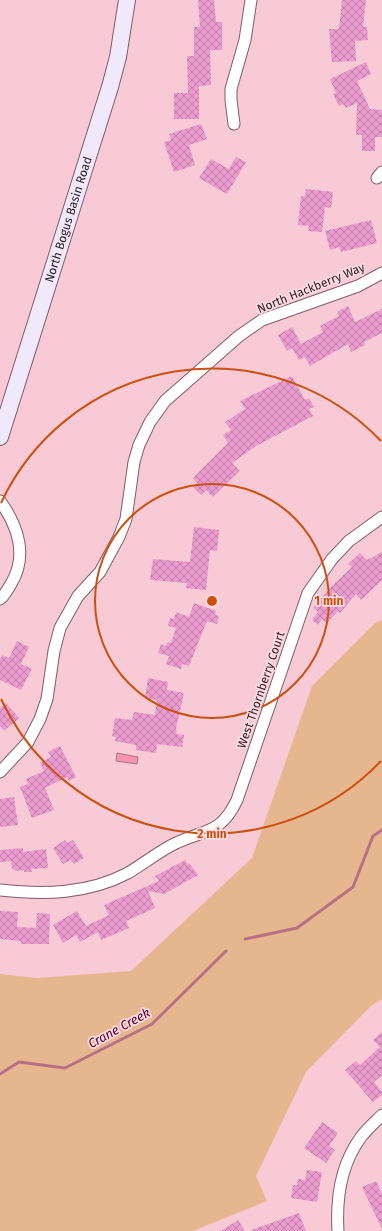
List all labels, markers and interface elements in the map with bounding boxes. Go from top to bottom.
street label: North Bogus Basin Road [42,155,95,284]
street label: North Hackberry Way [255,260,367,316]
centre of rings [205,594,219,608]
text: 1 min [315,594,343,608]
street label: West Thornberry Court [234,629,288,750]
text: 2 min [197,827,227,841]
water label: Crane Creek [85,1005,153,1051]

